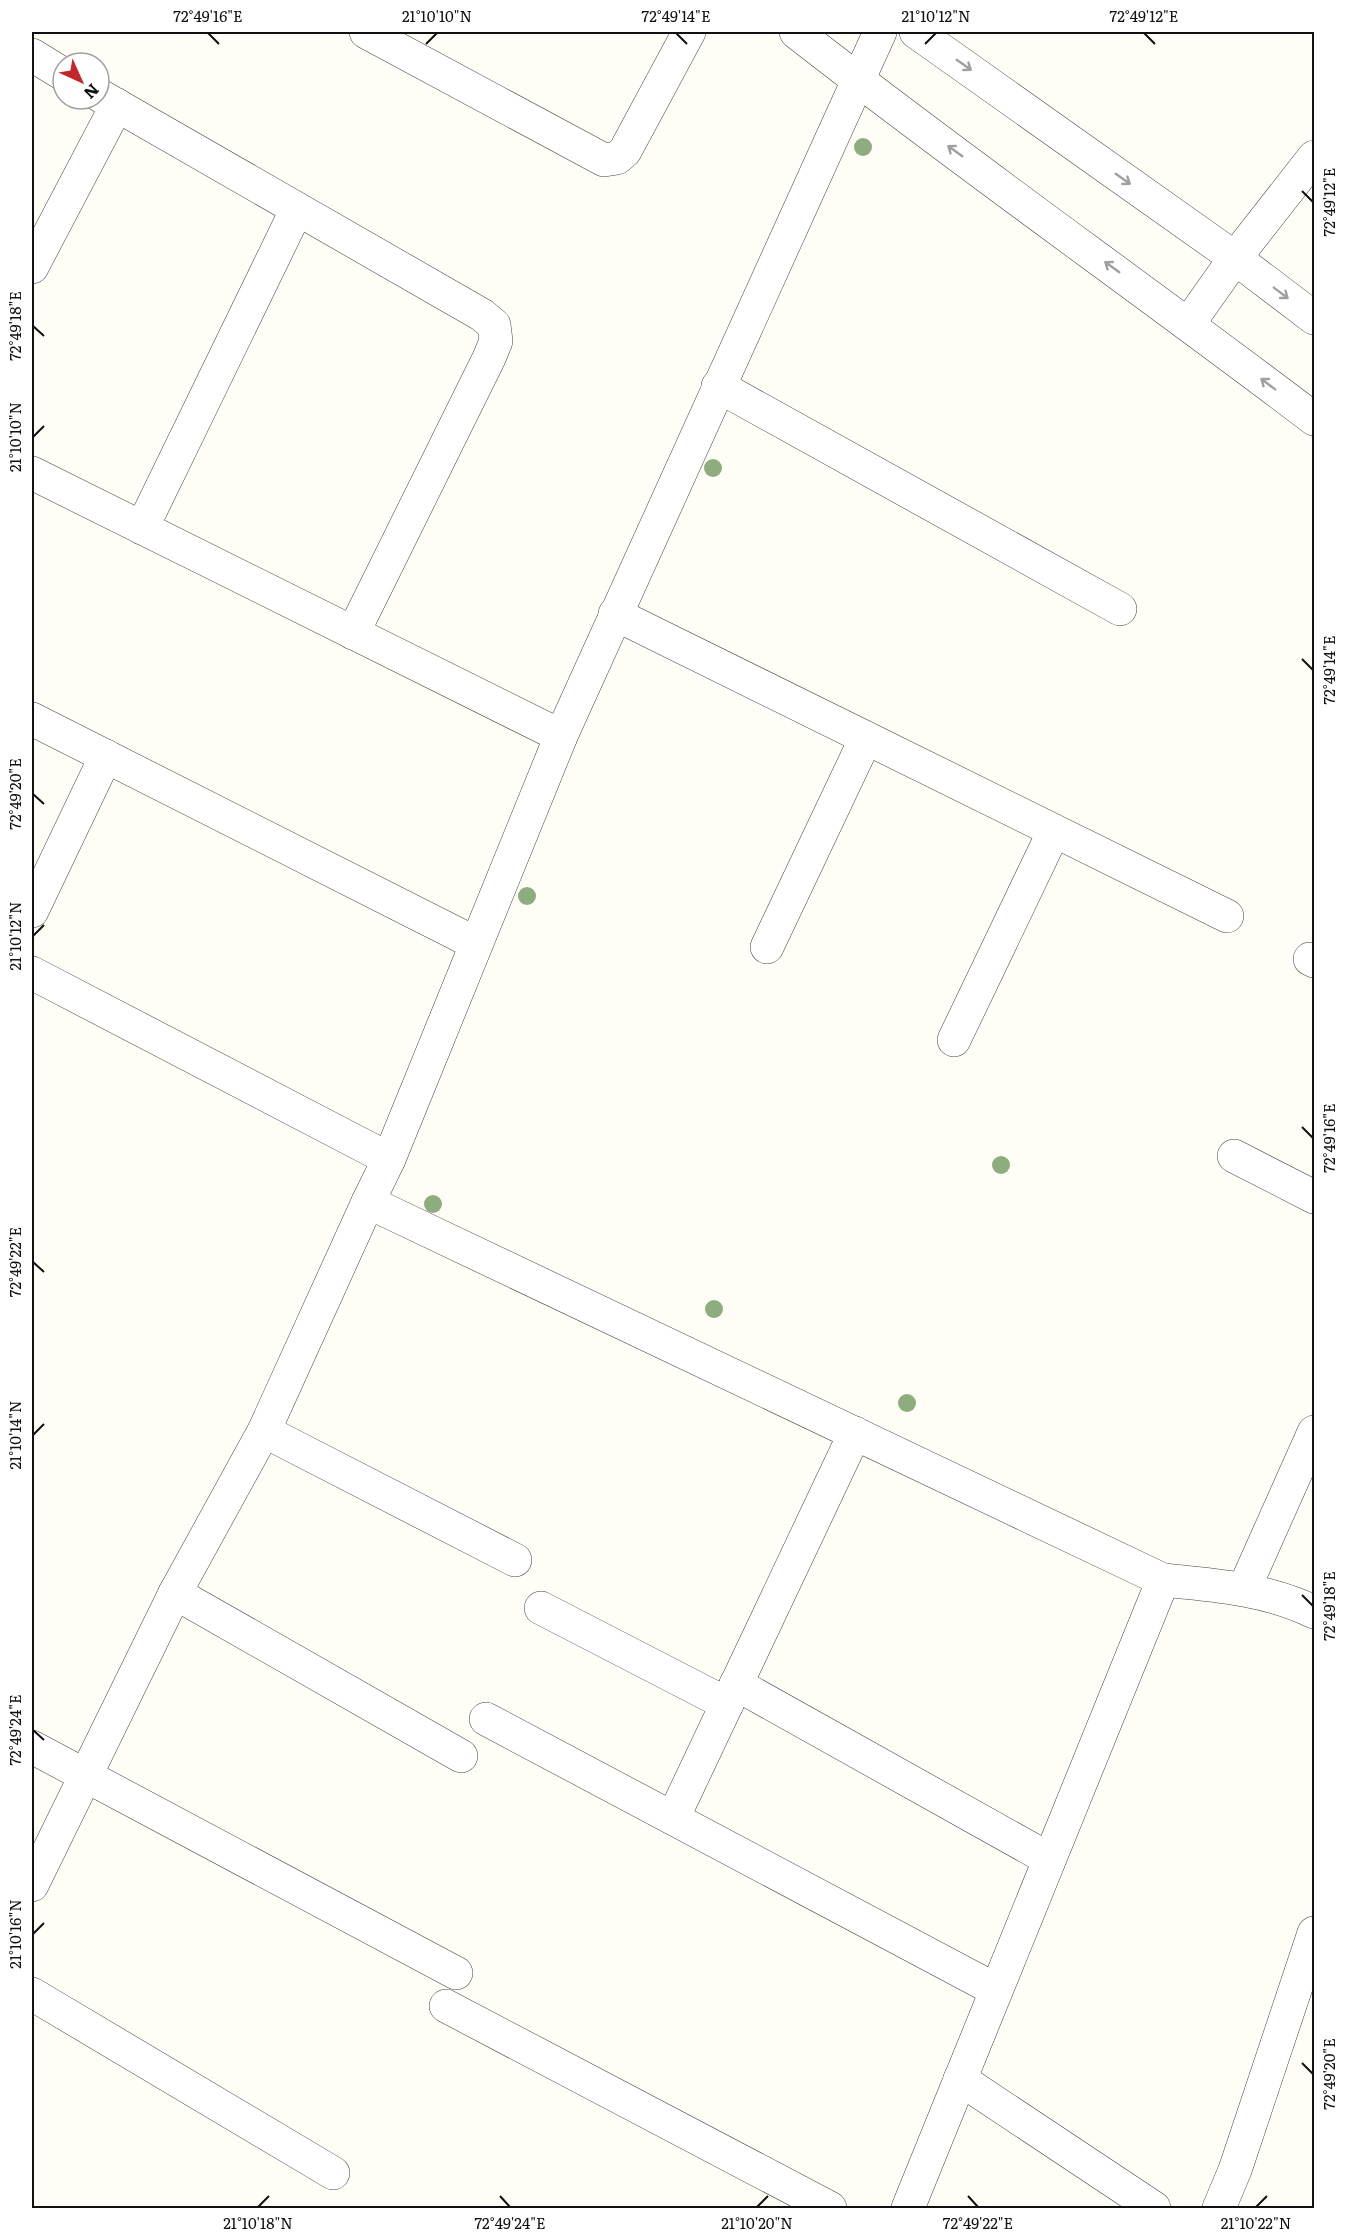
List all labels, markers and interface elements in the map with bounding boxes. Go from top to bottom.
text: 72°49'16"E [173,4,243,27]
text: 21°10'10"N [402,4,472,27]
text: 72°49'14"E [642,4,710,27]
text: 21°10'12"N [902,4,970,27]
text: 72°49'12"E [1110,4,1178,27]
north arrow [51,51,111,111]
one-way arrow [956,59,972,72]
text: N [79,79,106,106]
one-way arrow [947,145,963,158]
text: 72°49'12"E [1317,168,1340,236]
one-way arrow [1114,173,1130,185]
one-way arrow [1104,261,1120,273]
one-way arrow [1273,286,1289,299]
text: 72°49'18"E [3,291,26,361]
one-way arrow [1260,377,1276,390]
text: 21°10'10"N [3,402,26,472]
text: 72°49'14"E [1317,636,1340,704]
text: 72°49'20"E [3,758,26,830]
text: 21°10'12"N [3,902,26,970]
text: 72°49'16"E [1317,1103,1340,1173]
text: 72°49'22"E [3,1227,26,1297]
text: 21°10'14"N [3,1400,26,1470]
text: 72°49'18"E [1317,1571,1340,1641]
text: 72°49'24"E [3,1695,26,1766]
text: 21°10'16"N [3,1899,26,1969]
text: 72°49'20"E [1317,2038,1340,2110]
text: 21°10'18"N [223,2211,293,2234]
text: 72°49'24"E [475,2211,546,2234]
text: 21°10'20"N [721,2211,793,2234]
text: 72°49'22"E [943,2211,1013,2234]
text: 21°10'22"N [1221,2211,1291,2234]

